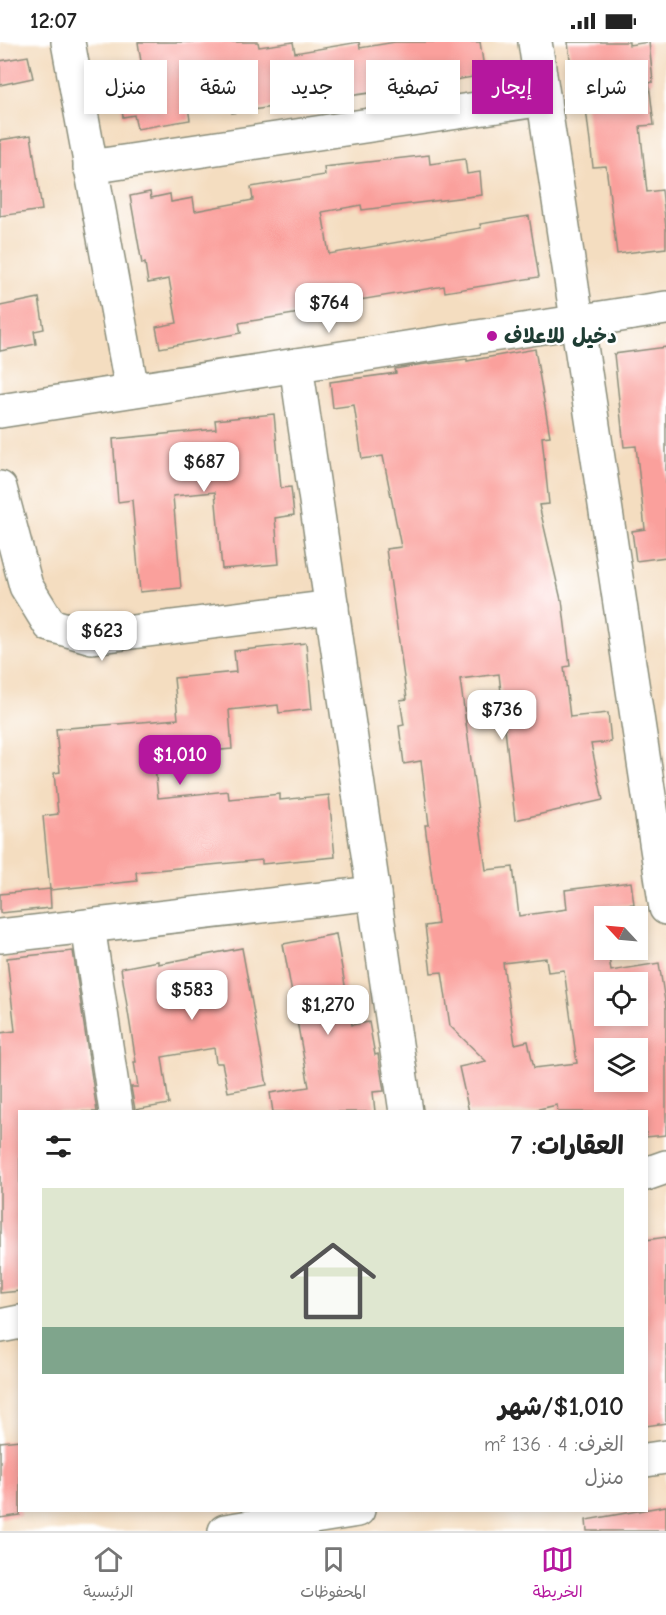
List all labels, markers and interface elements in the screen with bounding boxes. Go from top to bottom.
text: 12:07 [30,8,77,34]
chip: منزل [84,60,167,114]
chip: شقة [179,60,258,114]
chip: جديد [270,60,354,114]
chip: تصفية [366,60,460,114]
chip: إيجار [472,60,553,114]
chip: شراء [565,60,648,114]
pin: $764 [293,283,365,334]
text: $764 [309,291,349,314]
place label: دخيل للاعلاف [504,324,617,349]
marker: دخيل للاعلاف [485,329,499,343]
pin: $687 [168,442,240,493]
text: $687 [183,450,225,473]
pin: $623 [66,611,138,662]
text: $623 [81,619,123,642]
pin: $736 [466,690,538,741]
text: $736 [481,698,523,721]
pin: $1,010 [131,735,229,786]
text: $1,010 [153,743,207,766]
north arrow [594,906,648,960]
map controls [594,906,648,1092]
pin: $583 [156,970,228,1021]
button: locate [594,972,648,1026]
text: $583 [171,978,213,1001]
pin: $1,270 [279,985,377,1036]
text: $1,270 [301,993,355,1016]
button: layers [594,1038,648,1092]
icon: filters [42,1130,75,1163]
text: العقارات: 7 [511,1131,624,1161]
icon: home [279,1227,387,1335]
text: $1,010/شهر [499,1392,624,1422]
text: الغرف: 4 · 136 m² [484,1433,624,1456]
text: منزل [585,1466,624,1489]
tab: الرئيسية [83,1543,134,1606]
tab: المحفوظات [300,1543,366,1606]
tab: الخريطة [533,1543,583,1606]

